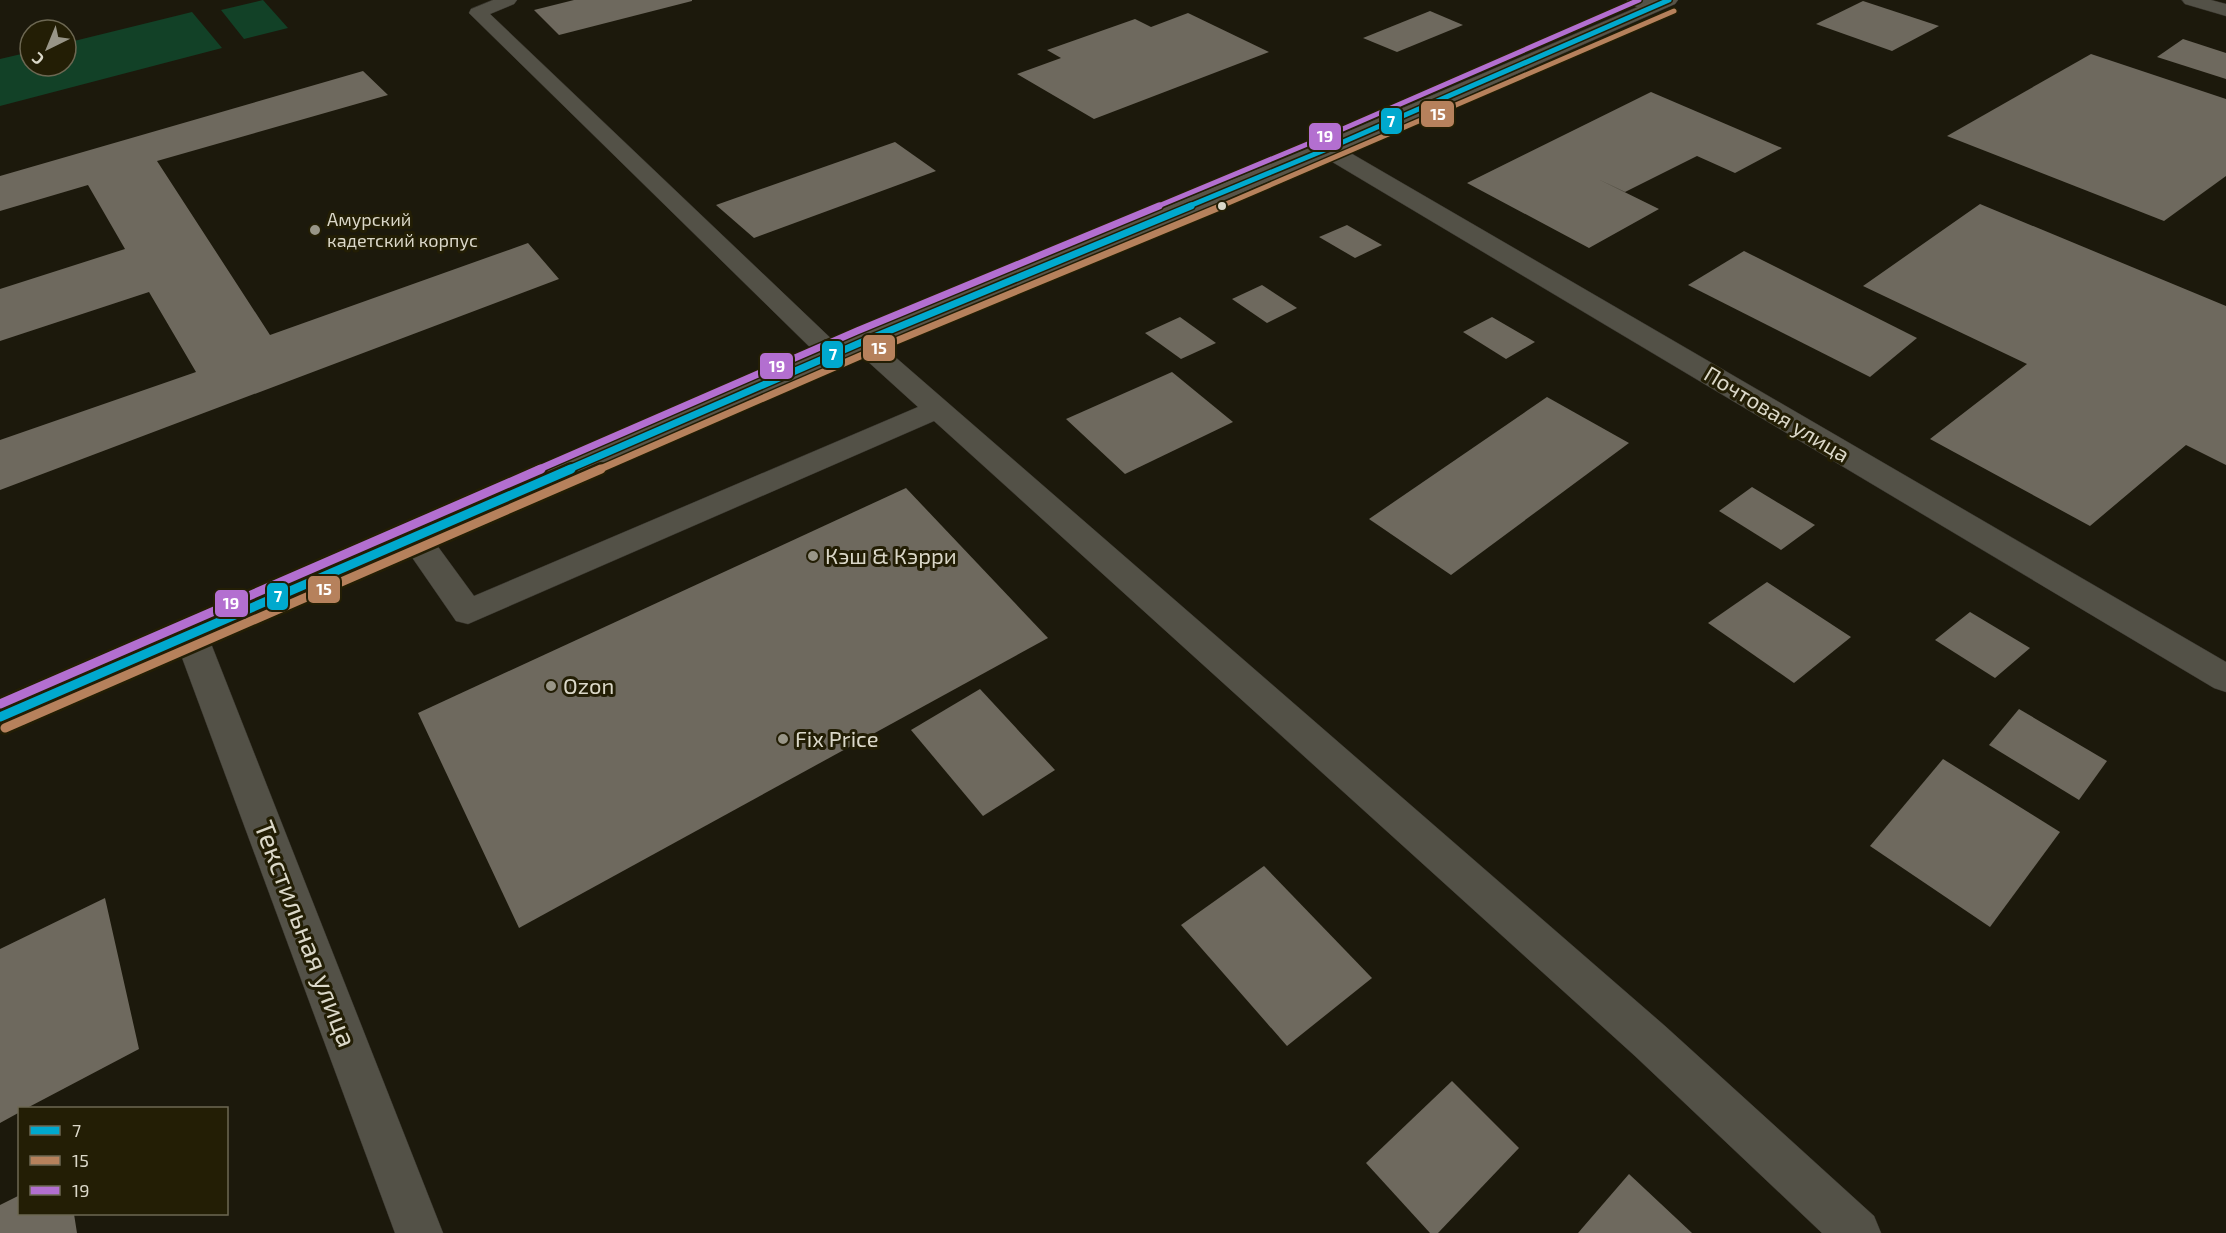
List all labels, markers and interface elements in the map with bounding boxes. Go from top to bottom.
north arrow [18,18,78,78]
text: С [28,49,47,69]
line badge: 15 [1420,100,1455,128]
text: 15 [1430,104,1446,123]
line badge: 7 [1380,107,1403,135]
text: 7 [1387,111,1396,130]
line badge: 19 [1308,122,1342,151]
text: 19 [1317,126,1333,145]
unlabelled marker [1216,200,1228,212]
place label: Амурский кадетский корпус [327,208,478,251]
marker: Амурский кадетский корпус [308,223,322,237]
line badge: 15 [862,334,896,362]
text: 15 [871,338,887,357]
line badge: 7 [821,340,844,369]
text: 7 [829,344,838,363]
line badge: 19 [759,352,794,380]
text: 19 [769,356,785,375]
street label: Почтовая улица [1700,360,1855,468]
place label: Кэш & Кэрри [825,542,957,568]
marker: Кэш & Кэрри [806,549,820,563]
line badge: 15 [307,575,341,604]
text: 15 [316,579,332,598]
line badge: 7 [266,582,289,611]
text: 7 [274,586,283,605]
line badge: 19 [214,589,249,618]
text: 19 [223,593,239,612]
place label: Ozon [563,672,614,698]
marker: Ozon [544,679,558,693]
place label: Fix Price [795,725,879,751]
marker: Fix Price [776,732,790,746]
street label: Текстильная улица [248,816,365,1051]
legend [18,1107,228,1215]
text: 7 [72,1119,81,1141]
text: 15 [72,1149,89,1171]
text: 19 [72,1179,89,1201]

